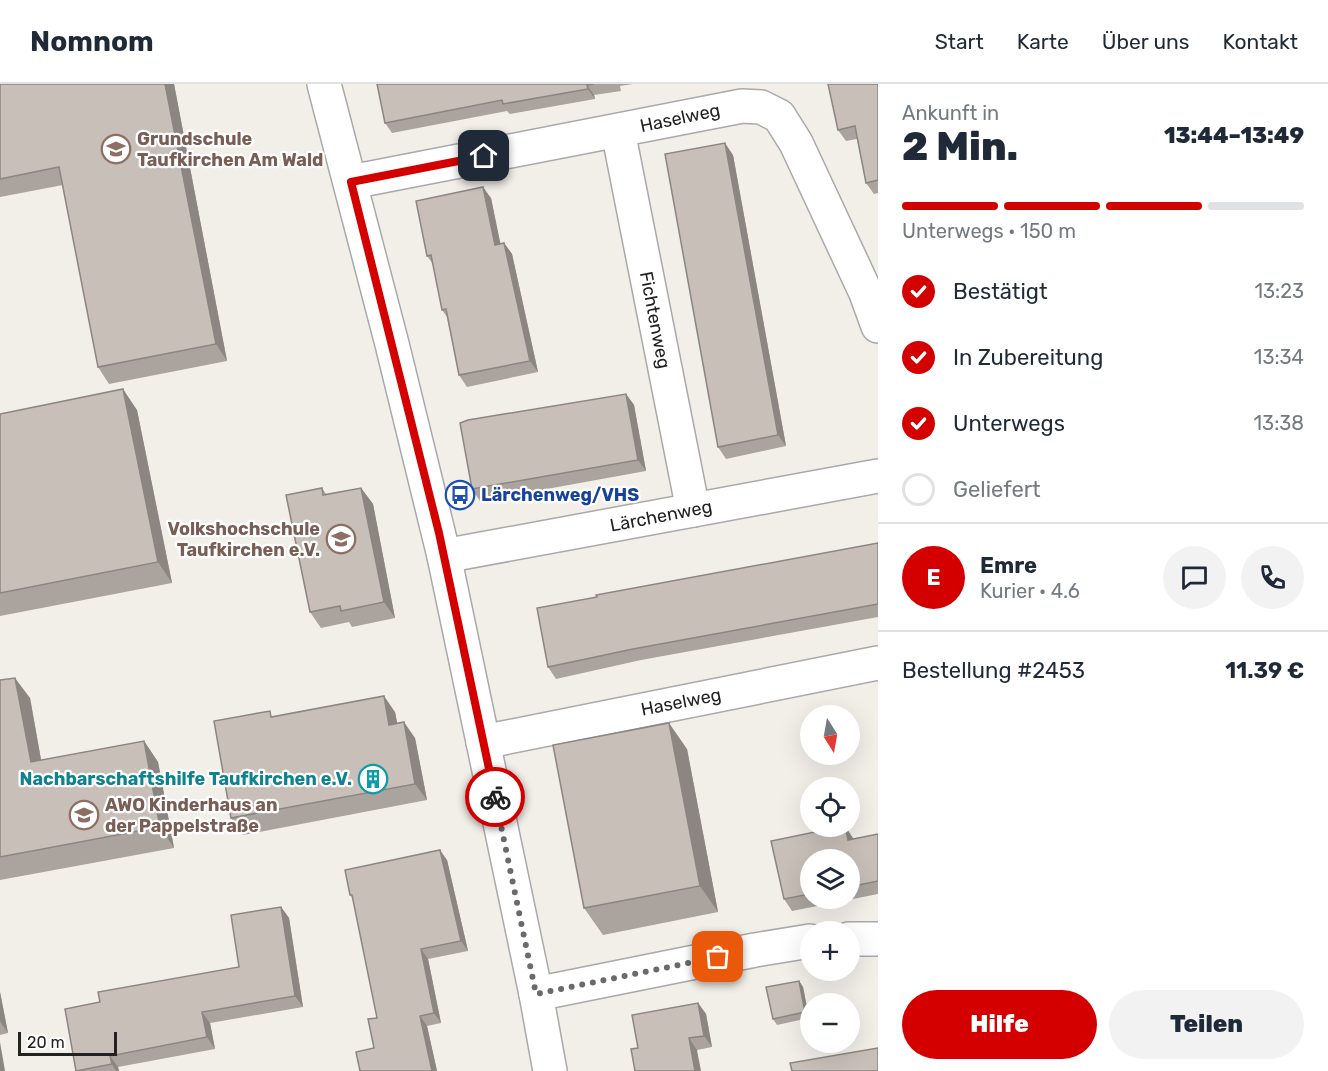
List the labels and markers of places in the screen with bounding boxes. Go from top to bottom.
place label: Grundschule Taufkirchen Am Wald [137,128,323,171]
pin [458,130,509,181]
school or university icon: Grundschule Taufkirchen Am Wald [100,133,132,165]
bus stop icon: Lärchenweg/VHS [444,479,476,511]
place label: Lärchenweg/VHS [481,484,639,506]
place label: Volkshochschule Taufkirchen e.V. [167,518,320,561]
school or university icon: Volkshochschule Taufkirchen e.V. [325,523,357,555]
building icon: Nachbarschaftshilfe Taufkirchen e.V. [357,763,389,795]
place label: Nachbarschaftshilfe Taufkirchen e.V. [20,768,352,790]
place label: AWO Kinderhaus an der Pappelstraße [105,794,278,837]
school or university icon: AWO Kinderhaus an der Pappelstraße [68,799,100,831]
pin [692,931,743,982]

